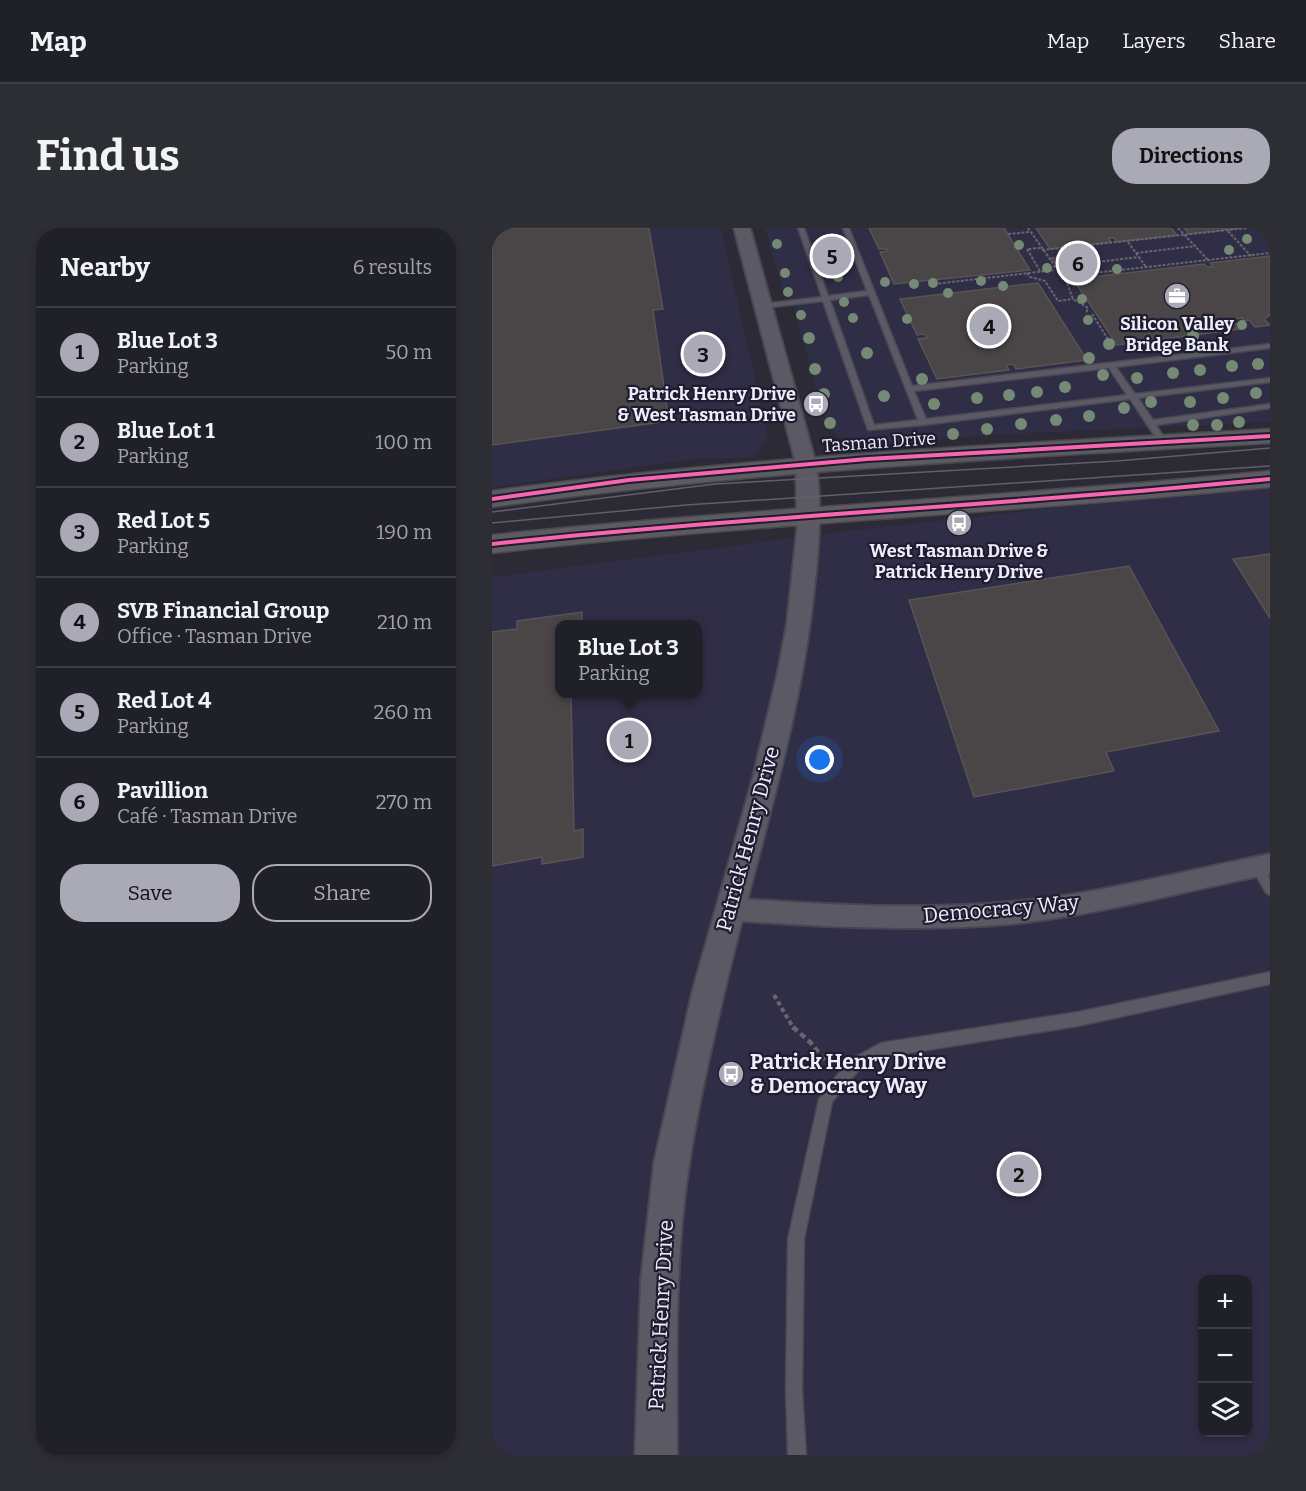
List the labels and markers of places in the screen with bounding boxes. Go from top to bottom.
pin: 5 [812,234,852,279]
pin: 6 [1058,240,1098,285]
office icon: Silicon Valley Bridge Bank [1162,281,1192,311]
pin: 4 [970,304,1008,348]
place label: Silicon Valley Bridge Bank [1120,313,1235,356]
pin: 3 [684,332,722,376]
place label: Patrick Henry Drive & West Tasman Drive [617,383,796,426]
bus stop icon: Patrick Henry Drive & West Tasman Drive [801,389,831,419]
bus stop icon: West Tasman Drive & Patrick Henry Drive [944,508,974,538]
place label: West Tasman Drive & Patrick Henry Drive [870,540,1048,583]
pin: 1 [610,718,648,762]
place label: Patrick Henry Drive & Democracy Way [750,1049,946,1099]
bus stop icon: Patrick Henry Drive & Democracy Way [716,1059,746,1089]
pin: 2 [1000,1152,1038,1196]

